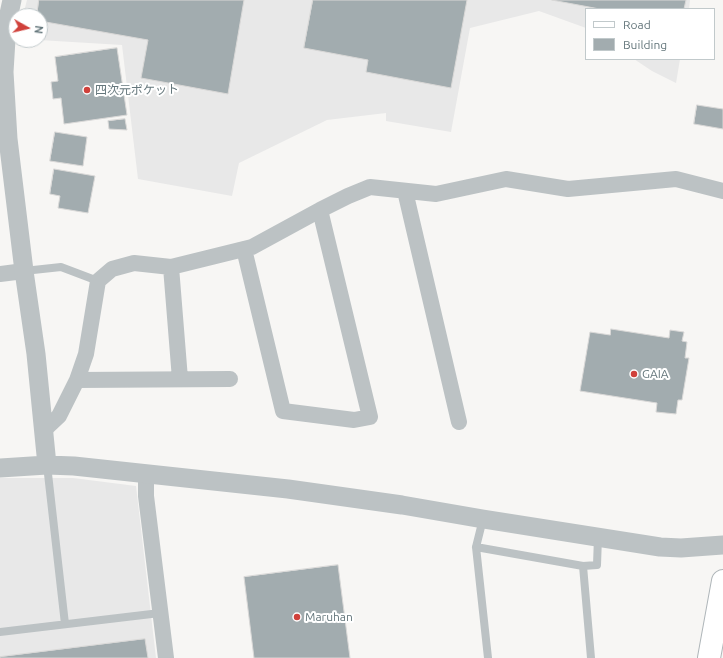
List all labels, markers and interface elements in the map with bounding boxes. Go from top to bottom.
north arrow [8,8,48,48]
legend [585,8,715,60]
text: Road [623,18,651,31]
text: N [32,25,45,34]
text: Building [623,38,667,51]
place label: 四次元ポケット [95,83,179,97]
marker: 四次元ポケット [82,85,92,95]
place label: GAIA [642,367,669,381]
marker: GAIA [629,369,639,379]
place label: Maruhan [305,610,353,624]
marker: Maruhan [292,612,302,622]

